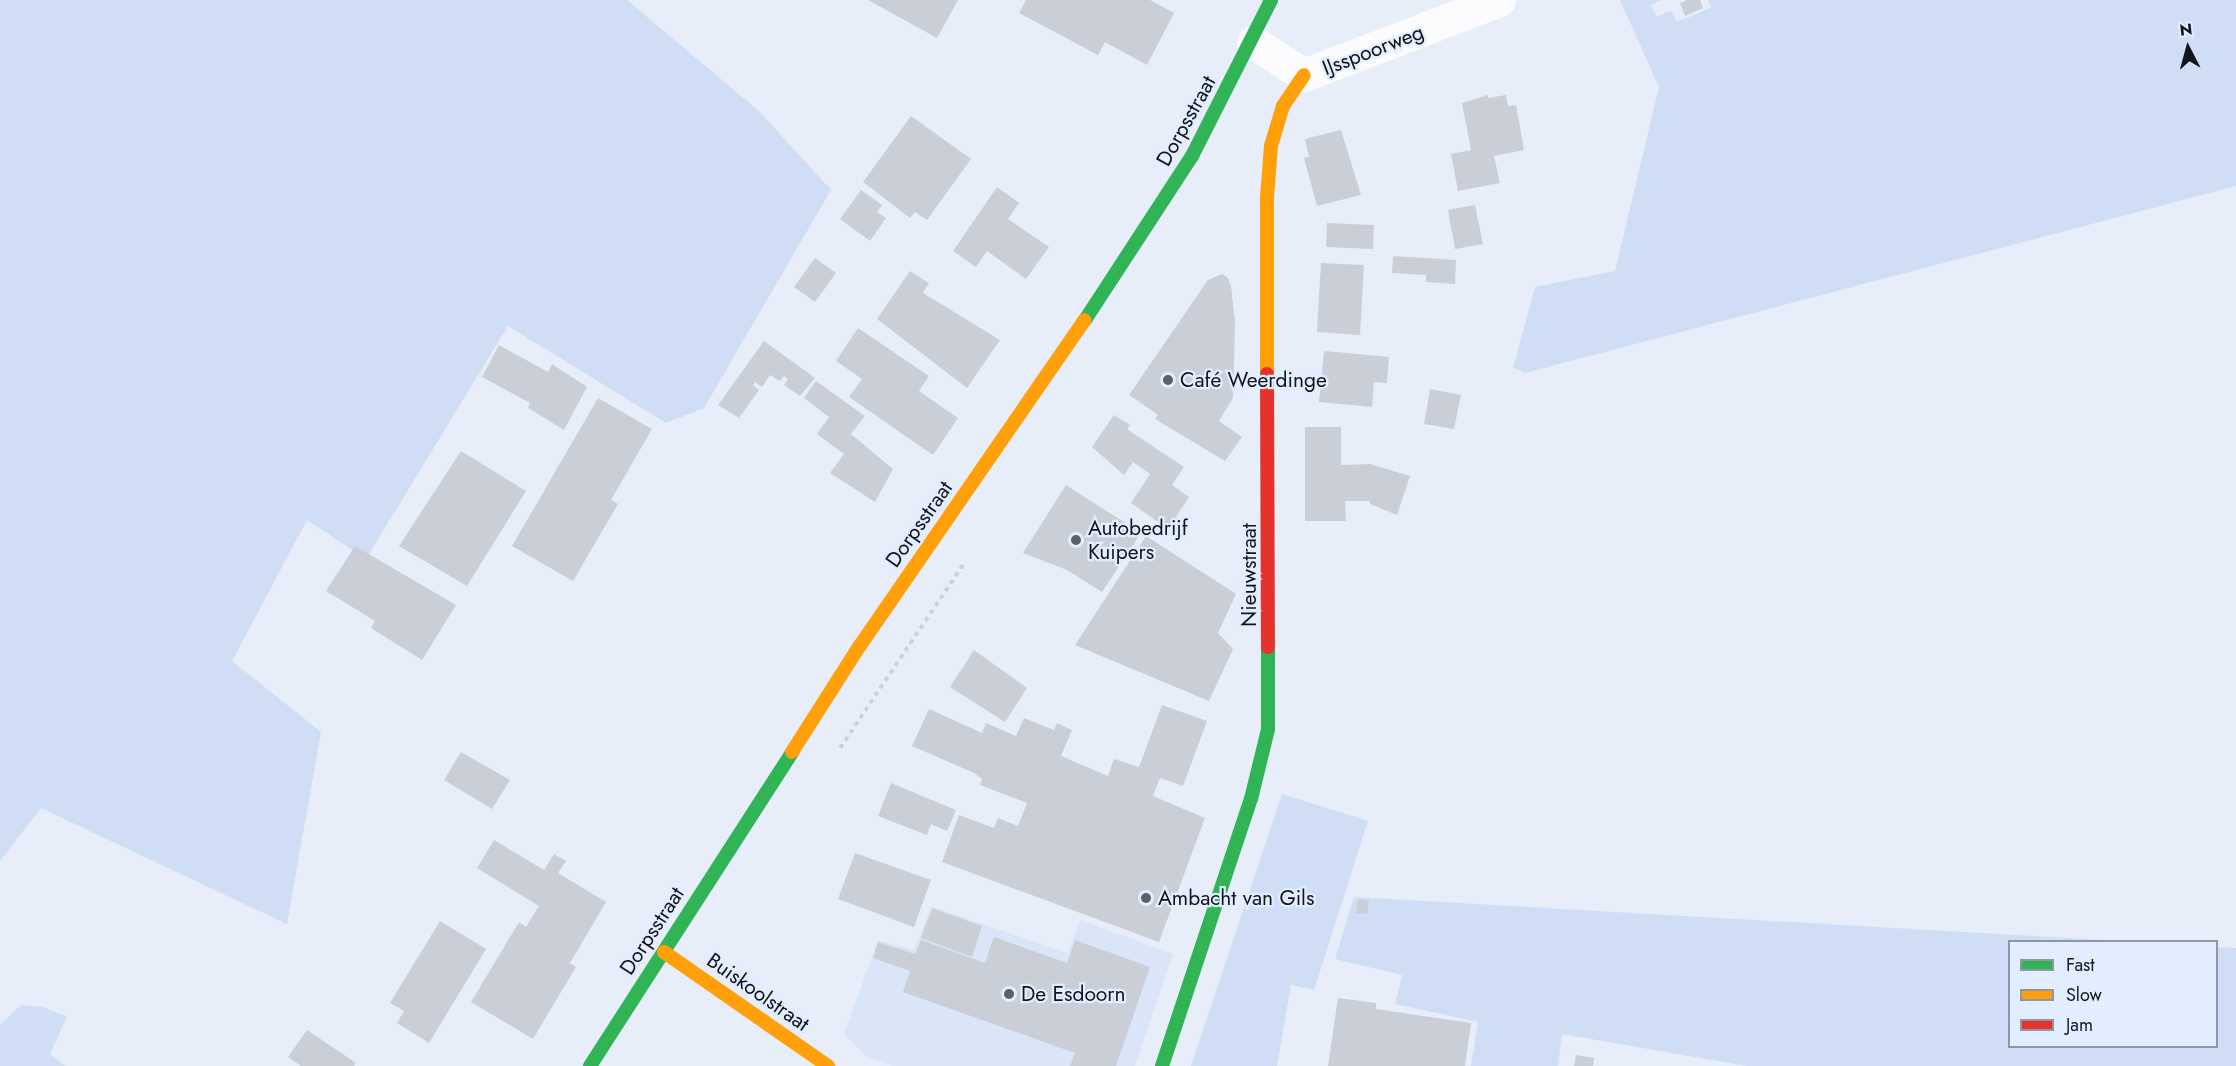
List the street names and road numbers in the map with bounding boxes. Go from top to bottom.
street label: IJsspoorweg [1319,19,1427,81]
street label: Dorpsstraat [1151,71,1221,171]
street label: Dorpsstraat [880,476,958,572]
street label: Nieuwstraat [1236,523,1262,627]
street label: Dorpsstraat [614,882,690,980]
street label: Buiskoolstraat [702,947,814,1037]

